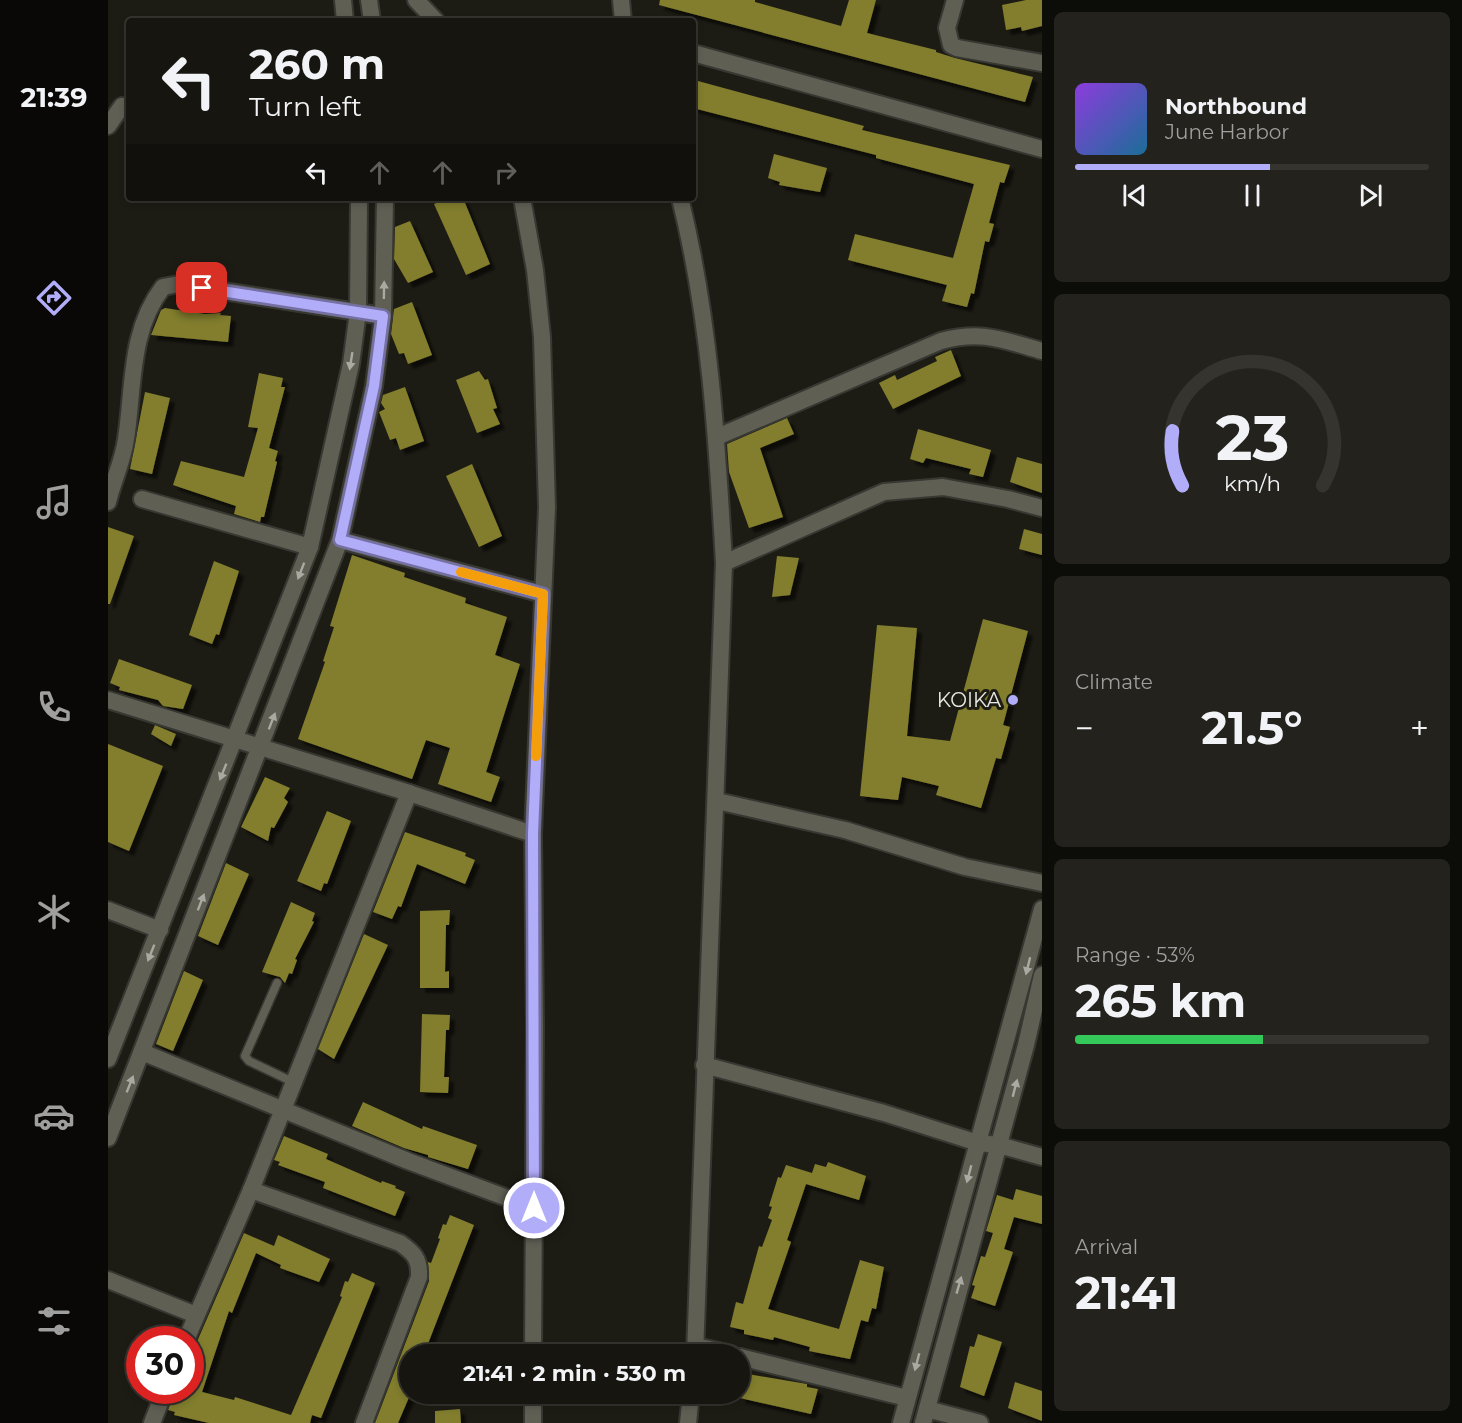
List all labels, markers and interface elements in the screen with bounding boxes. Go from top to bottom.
text: 260 m [249,38,385,90]
icon: left [150,42,228,120]
text: 21:39 [21,81,87,114]
text: Turn left [249,90,362,123]
text: Northbound [1165,93,1307,120]
text: June Harbor [1165,120,1289,144]
icon: left [300,156,333,189]
icon: ahead [363,156,396,189]
icon: ahead [426,156,459,189]
icon: right [489,156,522,189]
icon: previous [1118,179,1151,212]
icon: pause [1236,179,1269,212]
icon: next [1354,179,1387,212]
pin [176,262,227,313]
icon: arrive [185,271,218,304]
icon: directions [33,277,75,319]
one-way arrow [379,281,389,300]
one-way arrow [347,352,356,371]
text: 23 [1215,400,1289,476]
text: km/h [1223,471,1281,497]
icon: music [33,481,75,523]
one-way arrow [295,562,305,580]
text: Climate [1075,670,1153,694]
icon: phone [33,686,75,728]
place label: KOIKA [937,688,1002,712]
marker: KOIKA [1006,693,1020,707]
text: 21.5° [1201,700,1303,755]
text: − [1075,708,1094,748]
text: + [1410,708,1429,748]
one-way arrow [267,711,277,729]
one-way arrow [218,763,227,781]
icon: climate [33,891,75,933]
one-way arrow [197,893,206,911]
text: Range · 53% [1075,943,1195,967]
one-way arrow [146,945,156,963]
one-way arrow [1022,956,1032,975]
text: 265 km [1075,973,1246,1028]
one-way arrow [125,1074,135,1092]
one-way arrow [1010,1079,1020,1098]
icon: car [33,1095,75,1137]
one-way arrow [964,1165,973,1183]
position arrow [502,1176,566,1240]
text: Arrival [1075,1235,1138,1259]
text: 21:41 [1075,1265,1179,1320]
one-way arrow [955,1276,964,1294]
icon: filters [33,1300,75,1342]
speed limit sign: 30 [126,1326,204,1404]
one-way arrow [912,1352,922,1371]
text: 21:41 · 2 min · 530 m [463,1360,686,1387]

